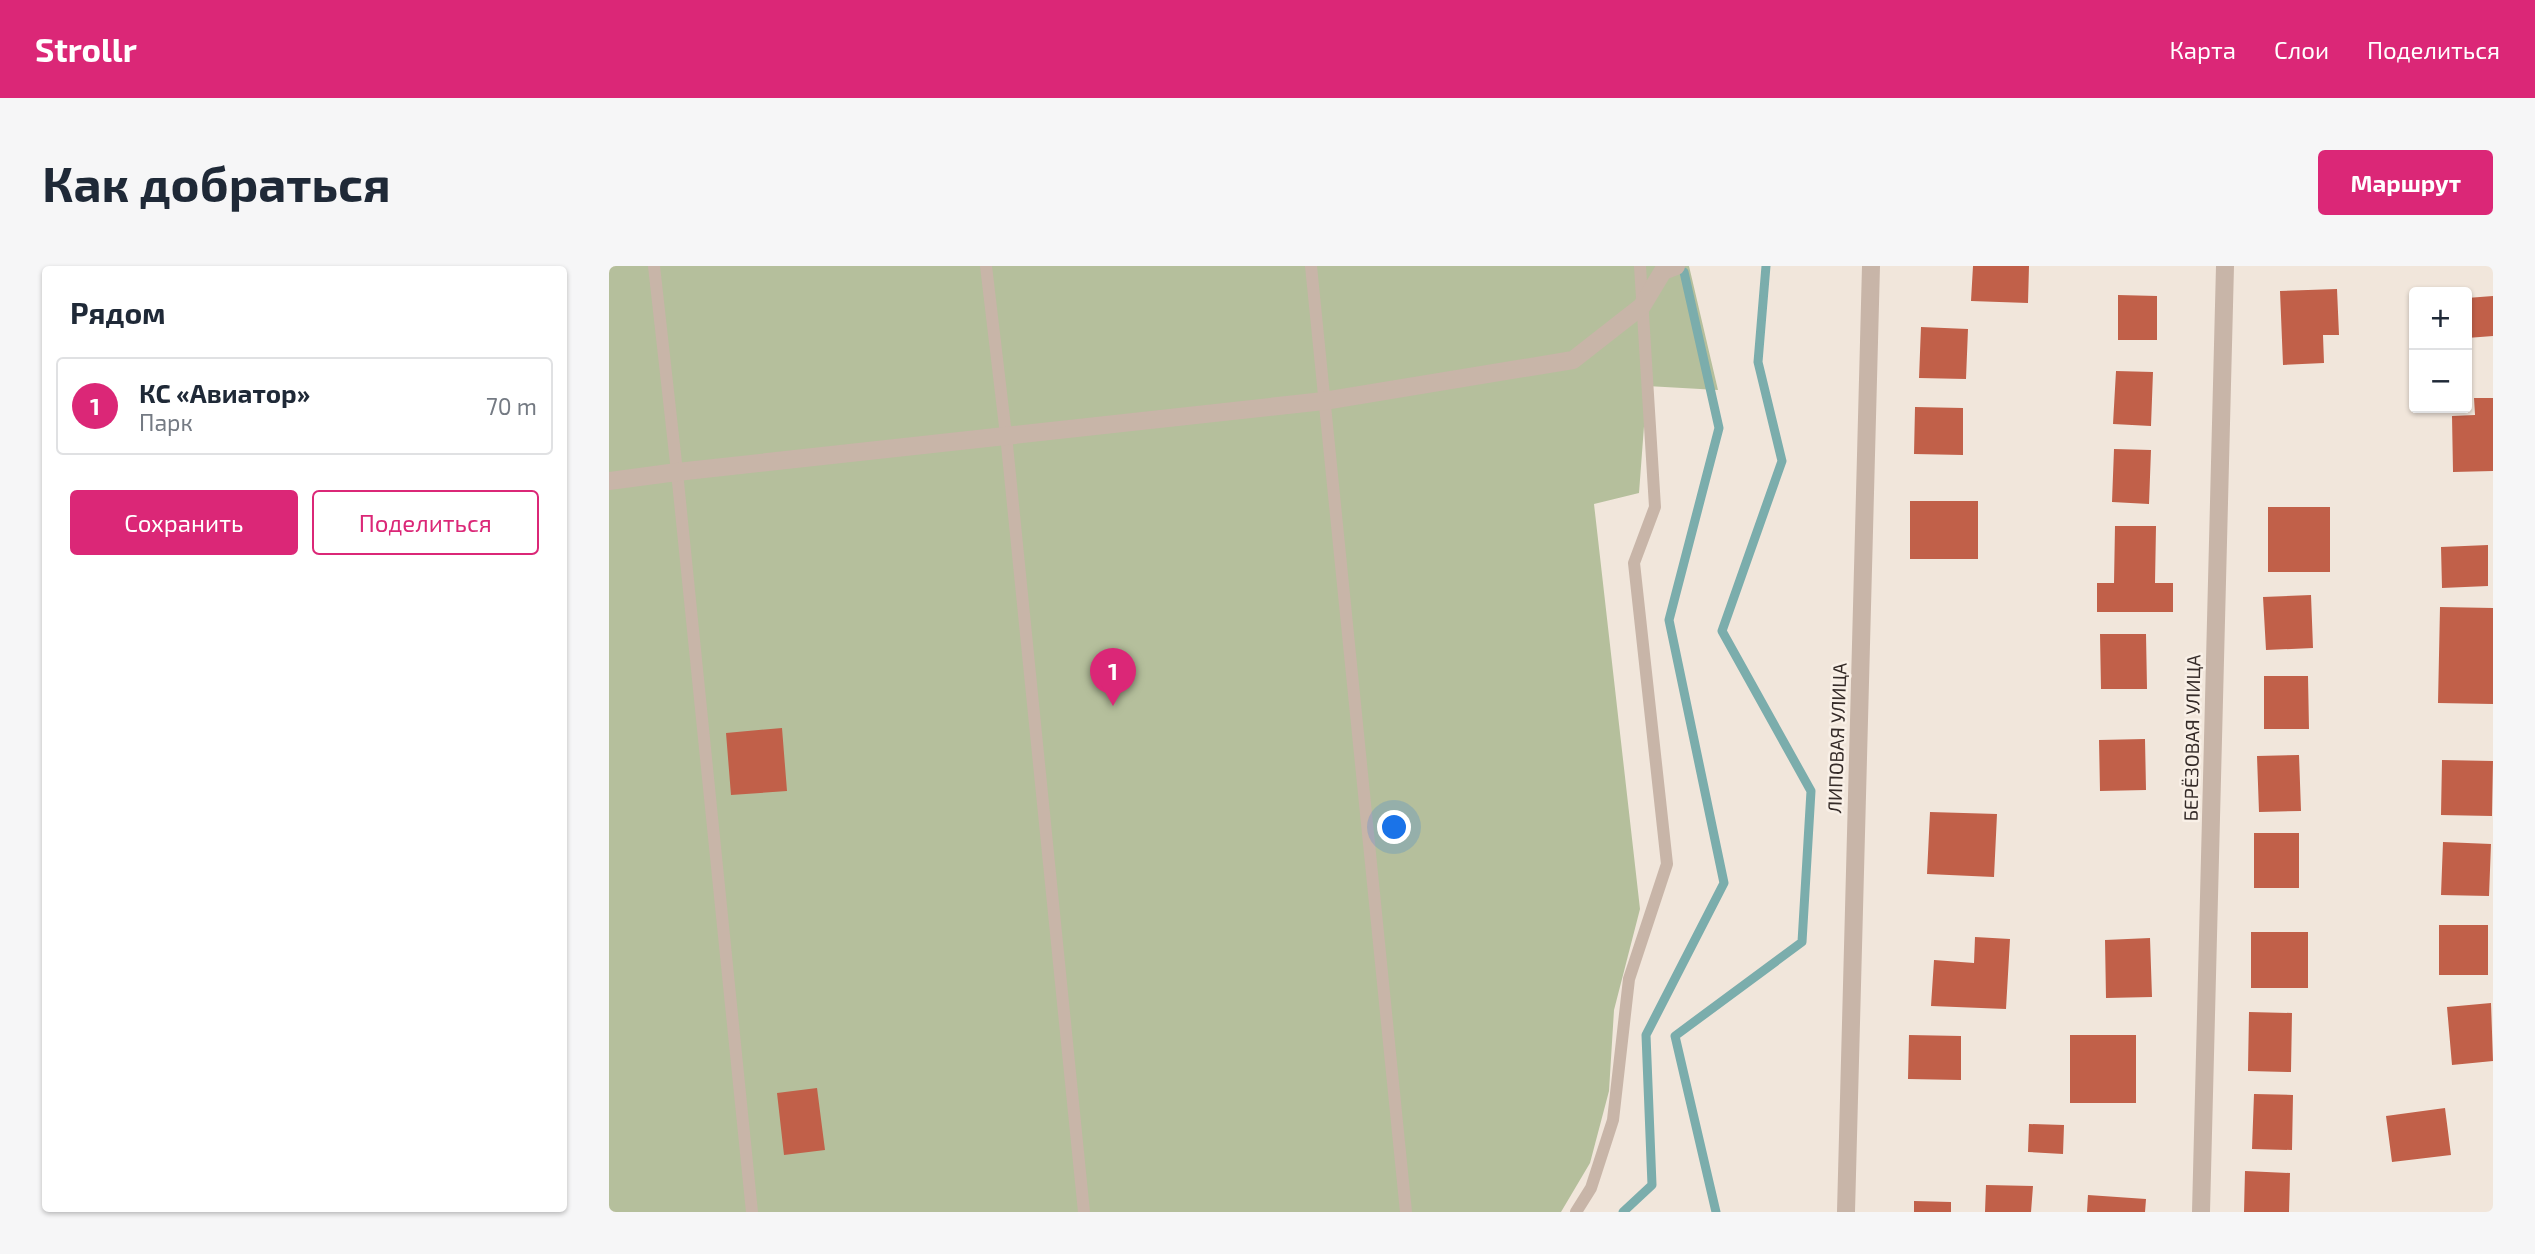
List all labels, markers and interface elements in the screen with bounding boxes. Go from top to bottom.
text: Strollr [35,29,137,69]
text: Карта [2169,35,2236,64]
text: Слои [2274,35,2329,64]
text: Поделиться [2367,35,2500,64]
button: Маршрут [2318,150,2493,215]
text: Как добраться [42,153,391,212]
map controls [2409,287,2472,413]
button: + [2409,287,2472,350]
text: Рядом [70,294,166,330]
button: − [2409,350,2472,413]
text: КС «Авиатор» [139,377,310,408]
text: 1 [90,392,100,420]
text: 70 m [486,392,537,420]
text: Парк [139,408,193,436]
button: Сохранить [70,490,298,555]
button: Поделиться [312,490,539,555]
pin: 1 [1090,648,1136,706]
street label: БЕРЁЗОВАЯ УЛИЦА [2179,654,2204,822]
street label: ЛИПОВАЯ УЛИЦА [1822,662,1851,814]
your location [1377,810,1411,844]

